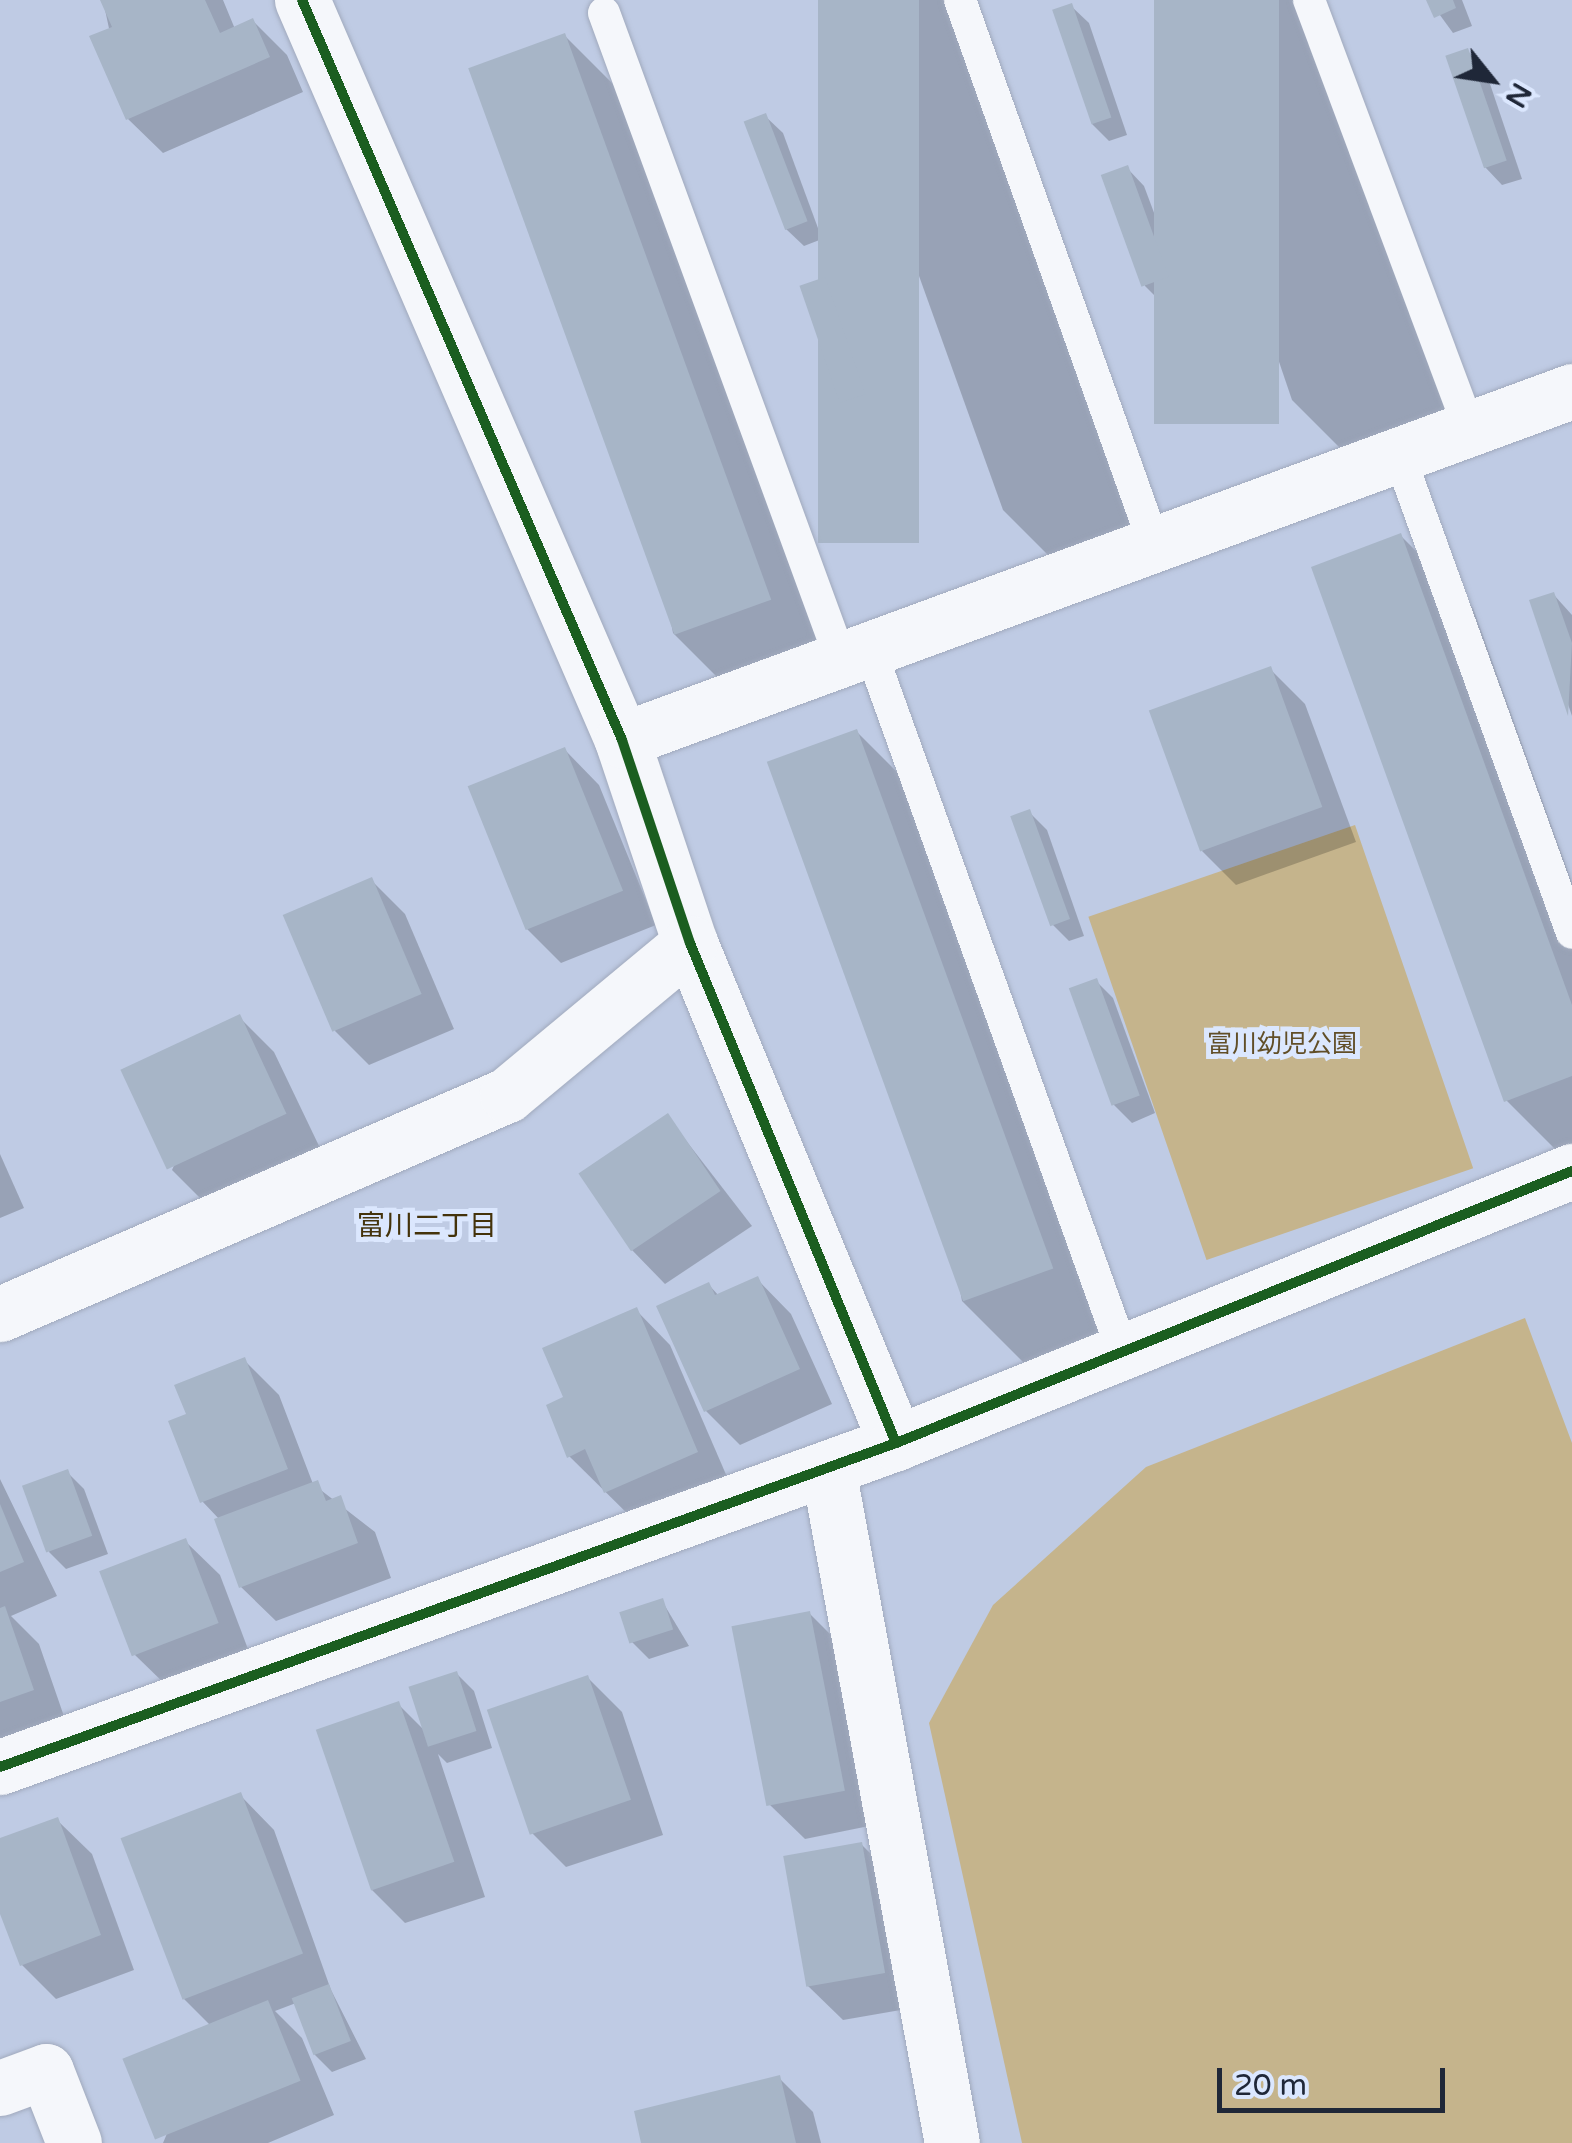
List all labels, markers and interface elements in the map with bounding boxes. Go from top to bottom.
north arrow [1442,30,1542,130]
text: N [1498,77,1538,113]
park label: 富川幼児公園 [1207,1029,1357,1059]
district label: 富川二丁目 [357,1209,497,1243]
scale bar [1222,2048,1450,2110]
text: 20 m [1234,2067,1307,2104]

